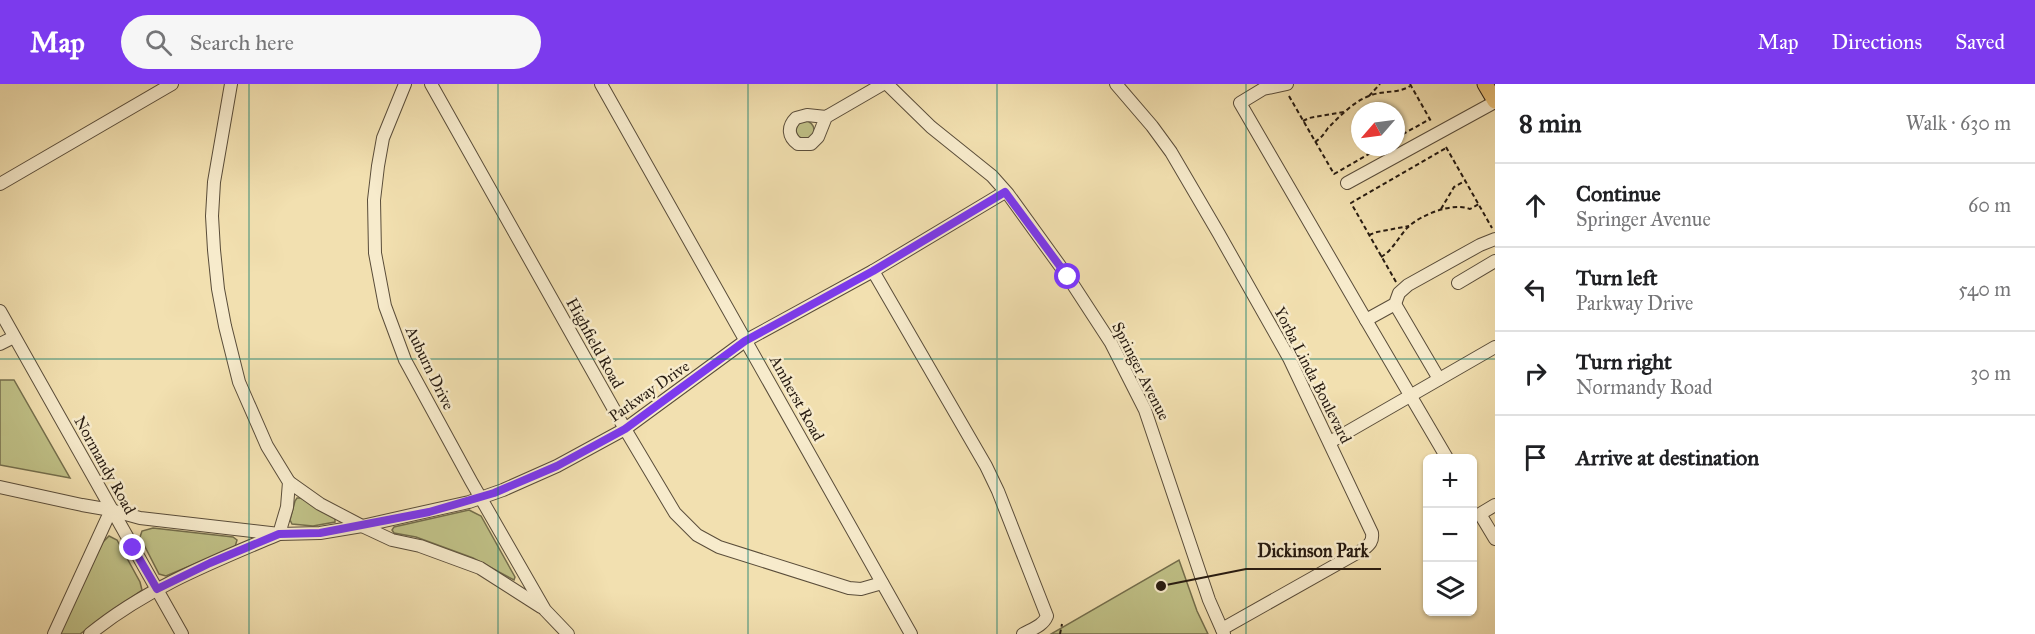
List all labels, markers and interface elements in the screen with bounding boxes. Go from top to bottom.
search box [121,15,541,69]
text: Map [30,25,85,60]
icon: search [142,26,175,59]
text: Search here [190,29,294,56]
text: Map [1758,29,1799,55]
text: Directions [1832,29,1922,55]
text: Saved [1955,29,2005,55]
north arrow [1351,102,1405,156]
text: 8 min [1519,107,1582,139]
text: Walk · 630 m [1906,111,2011,135]
text: Continue [1576,180,1661,207]
icon: ahead [1519,189,1552,222]
text: 60 m [1968,193,2011,217]
text: Springer Avenue [1576,207,1711,231]
route start [1054,263,1080,289]
text: Turn left [1576,264,1658,291]
icon: left [1519,273,1552,306]
text: 540 m [1958,277,2011,301]
text: Parkway Drive [1576,291,1693,315]
street label: Highfield Road [561,294,628,392]
street label: Yorba Linda Boulevard [1270,304,1356,446]
street label: Springer Avenue [1107,319,1174,424]
street label: Auburn Drive [401,322,459,413]
text: Turn right [1576,348,1672,375]
street label: Amherst Road [765,351,828,444]
street label: Parkway Drive [605,356,693,426]
icon: right [1519,357,1552,390]
text: 30 m [1970,361,2011,385]
text: Normandy Road [1576,375,1713,399]
street label: Normandy Road [70,413,140,517]
icon: arrive [1519,441,1552,474]
text: Arrive at destination [1576,444,1759,471]
map controls [1423,454,1477,616]
button: + [1423,454,1477,508]
button: − [1423,508,1477,562]
callout: Dickinson Park [1246,533,1381,569]
route end [119,534,145,560]
text: Dickinson Park [1257,540,1369,562]
button: layers [1423,562,1477,616]

